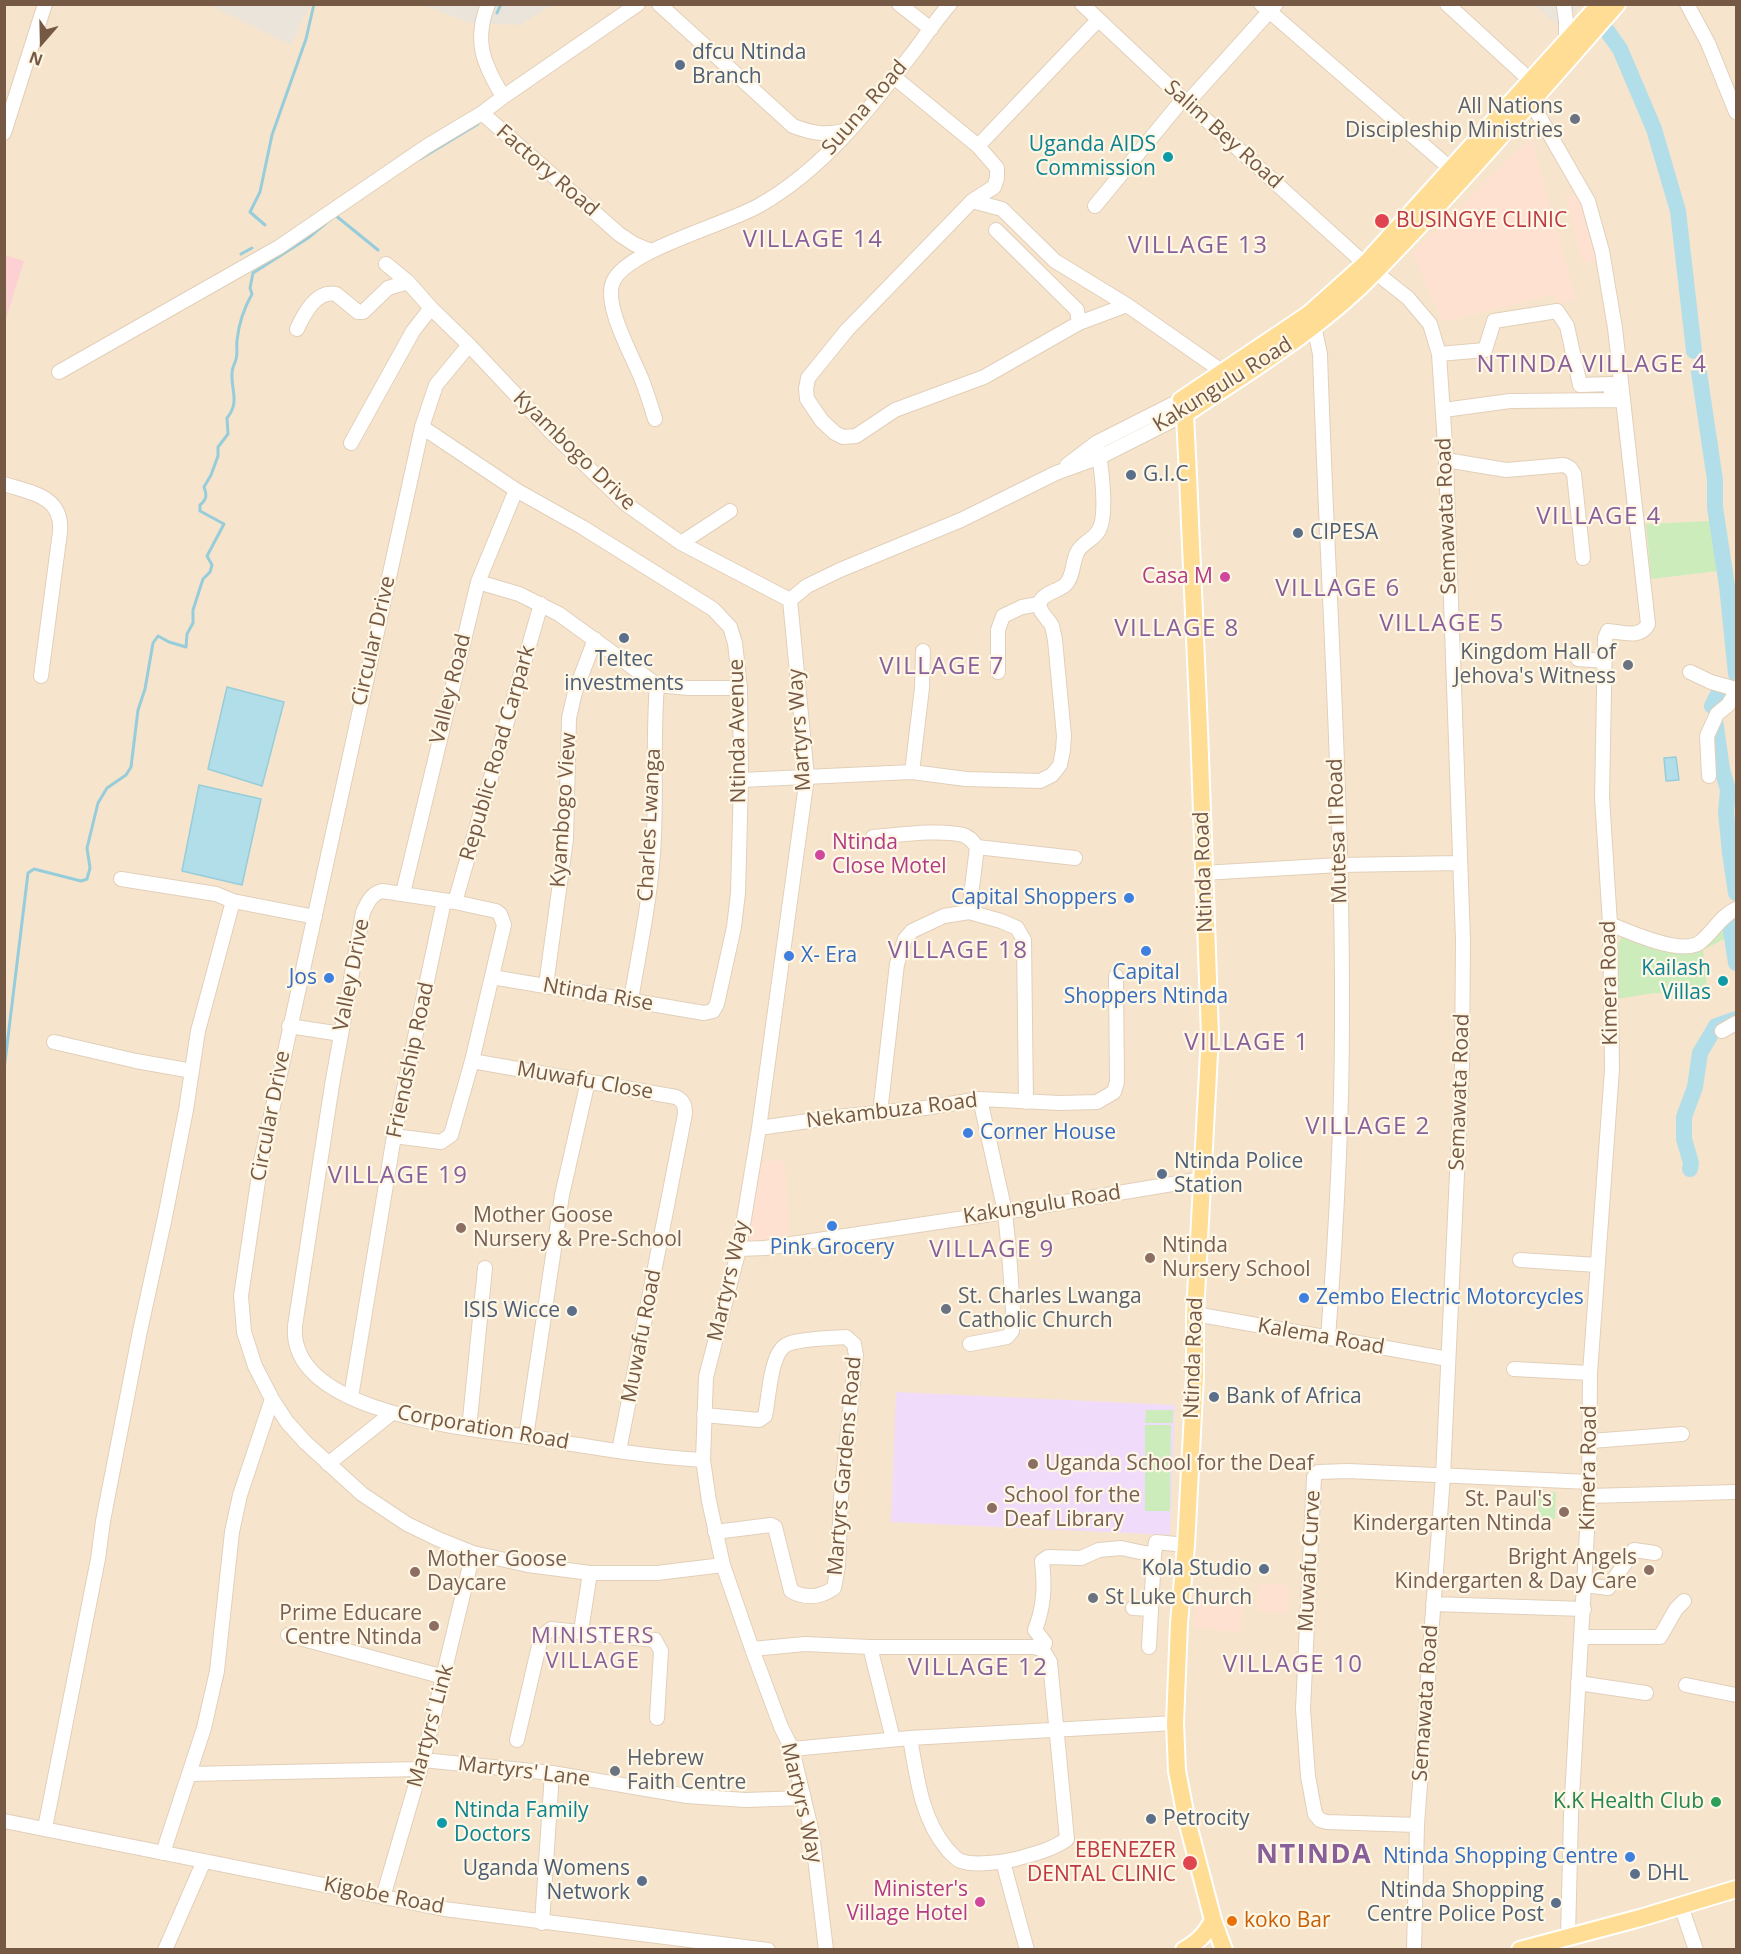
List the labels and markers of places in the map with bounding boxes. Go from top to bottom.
place label: dfcu Ntinda Branch [692,40,806,90]
marker: dfcu Ntinda Branch [673,58,687,72]
place label: All Nations Discipleship Ministries [1345,94,1563,144]
marker: All Nations Discipleship Ministries [1568,112,1582,126]
place label: Uganda AIDS Commission [1029,132,1156,182]
marker: Uganda AIDS Commission [1161,150,1175,164]
place label: BUSINGYE CLINIC [1396,208,1567,234]
marker: BUSINGYE CLINIC [1373,212,1391,230]
place label: G.I.C [1143,462,1188,488]
marker: G.I.C [1124,468,1138,482]
place label: CIPESA [1310,520,1378,546]
marker: CIPESA [1291,526,1305,540]
place label: Casa M [1142,564,1213,590]
marker: Casa M [1218,570,1232,584]
marker: Teltec investments [617,631,631,645]
place label: Kingdom Hall of Jehova's Witness [1454,640,1616,690]
place label: Teltec investments [564,647,684,697]
marker: Kingdom Hall of Jehova's Witness [1621,658,1635,672]
place label: Ntinda Close Motel [832,830,947,880]
marker: Ntinda Close Motel [813,848,827,862]
place label: Capital Shoppers [951,885,1117,911]
marker: Capital Shoppers [1122,891,1136,905]
place label: X- Era [801,943,857,969]
marker: Capital Shoppers Ntinda [1139,944,1153,958]
marker: X- Era [782,949,796,963]
place label: Kailash Villas [1641,956,1711,1006]
place label: Capital Shoppers Ntinda [1064,960,1228,1010]
place label: Jos [289,965,317,991]
marker: Jos [322,971,336,985]
marker: Kailash Villas [1716,974,1730,988]
place label: Corner House [980,1120,1116,1146]
marker: Corner House [961,1126,975,1140]
place label: Ntinda Police Station [1174,1149,1303,1199]
marker: Ntinda Police Station [1155,1167,1169,1181]
place label: Mother Goose Nursery & Pre-School [473,1203,682,1253]
marker: Pink Grocery [825,1219,839,1233]
marker: Mother Goose Nursery & Pre-School [454,1221,468,1235]
place label: Ntinda Nursery School [1162,1233,1311,1283]
place label: Pink Grocery [770,1235,894,1261]
marker: Ntinda Nursery School [1143,1251,1157,1265]
place label: St. Charles Lwanga Catholic Church [958,1284,1142,1334]
place label: Zembo Electric Motorcycles [1316,1285,1584,1311]
marker: Zembo Electric Motorcycles [1297,1291,1311,1305]
place label: ISIS Wicce [463,1298,560,1324]
marker: St. Charles Lwanga Catholic Church [939,1302,953,1316]
marker: ISIS Wicce [565,1304,579,1318]
place label: Bank of Africa [1226,1384,1362,1410]
marker: Bank of Africa [1207,1390,1221,1404]
place label: Uganda School for the Deaf [1045,1451,1314,1477]
marker: Uganda School for the Deaf [1026,1457,1040,1471]
place label: School for the Deaf Library [1004,1483,1140,1533]
place label: St. Paul's Kindergarten Ntinda [1352,1487,1552,1537]
marker: School for the Deaf Library [985,1501,999,1515]
marker: St. Paul's Kindergarten Ntinda [1557,1505,1571,1519]
place label: Bright Angels Kindergarten & Day Care [1395,1545,1637,1595]
place label: Mother Goose Daycare [427,1547,567,1597]
place label: Kola Studio [1141,1556,1252,1582]
marker: Kola Studio [1257,1562,1271,1576]
marker: Bright Angels Kindergarten & Day Care [1642,1563,1656,1577]
marker: Mother Goose Daycare [408,1565,422,1579]
place label: St Luke Church [1105,1585,1252,1611]
marker: St Luke Church [1086,1591,1100,1605]
place label: Prime Educare Centre Ntinda [279,1601,422,1651]
marker: Prime Educare Centre Ntinda [427,1619,441,1633]
place label: Hebrew Faith Centre [627,1746,746,1796]
marker: Hebrew Faith Centre [608,1764,622,1778]
place label: K.K Health Club [1553,1789,1704,1815]
marker: K.K Health Club [1709,1795,1723,1809]
place label: Ntinda Family Doctors [454,1798,589,1848]
place label: Petrocity [1163,1806,1249,1832]
marker: Petrocity [1144,1812,1158,1826]
marker: Ntinda Family Doctors [435,1816,449,1830]
place label: EBENEZER DENTAL CLINIC [1027,1838,1176,1888]
place label: Ntinda Shopping Centre [1383,1844,1618,1870]
marker: Ntinda Shopping Centre [1623,1850,1637,1864]
marker: EBENEZER DENTAL CLINIC [1181,1854,1199,1872]
place label: Uganda Womens Network [463,1856,630,1906]
place label: DHL [1647,1861,1689,1887]
marker: DHL [1628,1867,1642,1881]
marker: Uganda Womens Network [635,1874,649,1888]
place label: Minister's Village Hotel [847,1877,968,1927]
place label: Ntinda Shopping Centre Police Post [1367,1878,1544,1928]
marker: Minister's Village Hotel [973,1895,987,1909]
marker: Ntinda Shopping Centre Police Post [1549,1896,1563,1910]
place label: koko Bar [1244,1908,1331,1934]
marker: koko Bar [1225,1914,1239,1928]

